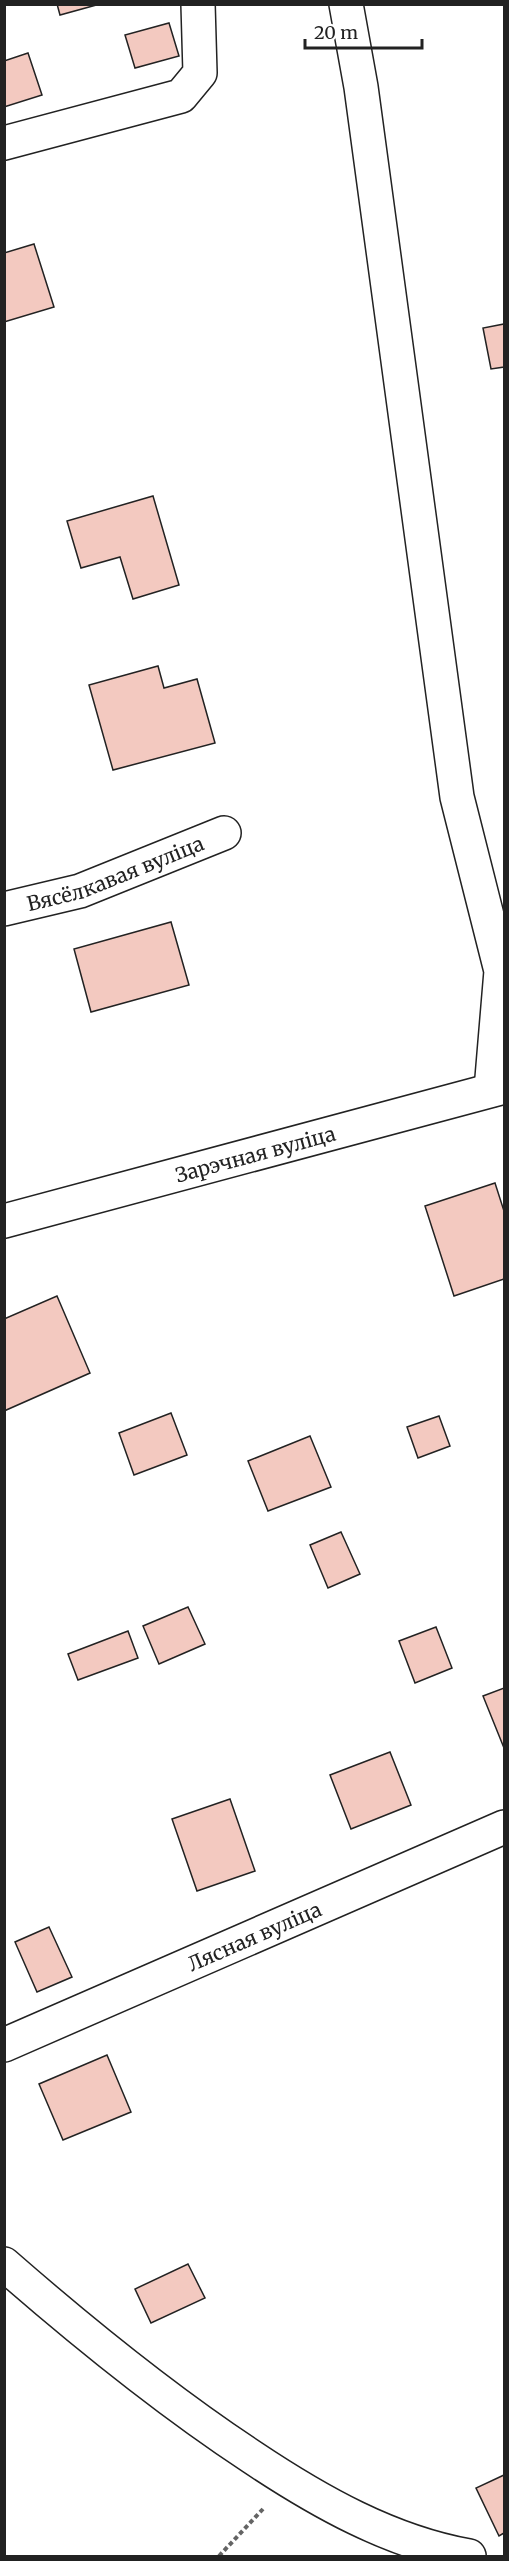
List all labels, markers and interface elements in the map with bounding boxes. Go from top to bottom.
scale bar [305,12,422,50]
text: 20 m [314,21,358,44]
street label: Вясёлкавая вуліца [24,830,207,916]
street label: Зарэчная вуліца [172,1120,338,1187]
street label: Лясная вуліца [184,1896,325,1976]

